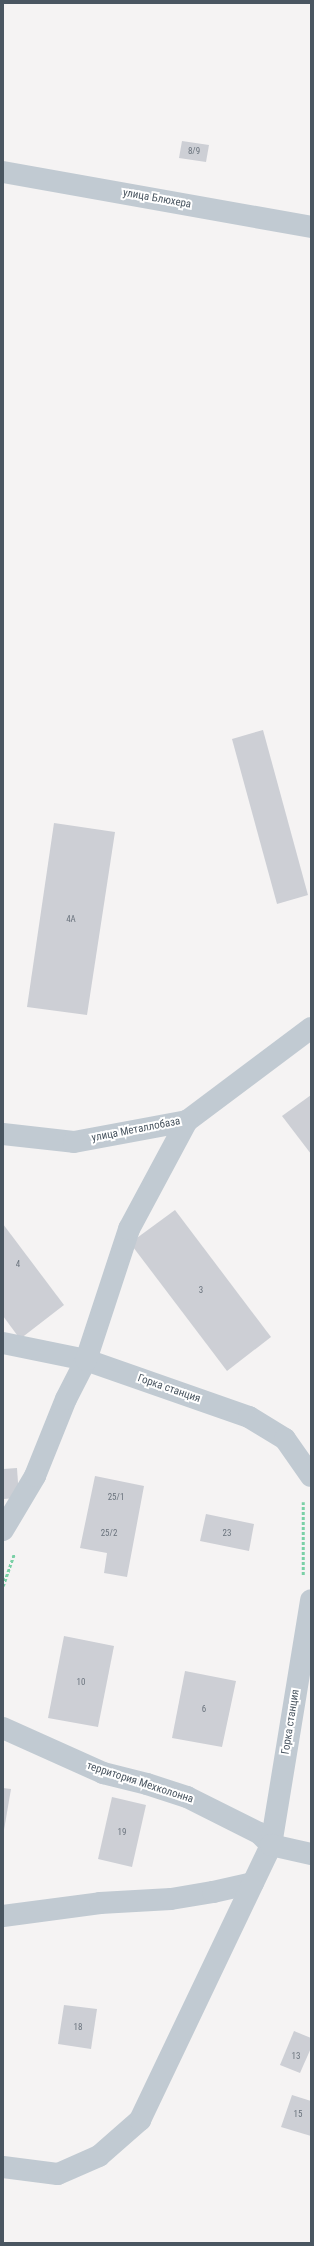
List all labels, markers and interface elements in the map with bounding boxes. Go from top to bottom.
house number: 8/9 [188,146,200,156]
street label: улица Блюхера [122,187,192,211]
house number: 4А [66,914,76,924]
street label: улица Металлобаза [91,1115,181,1145]
house number: 4 [16,1259,20,1269]
house number: 3 [199,1285,203,1295]
street label: Горка станция [136,1372,202,1406]
house number: 25/1 [108,1492,124,1502]
house number: 25/2 [101,1528,117,1538]
house number: 23 [223,1528,231,1538]
house number: 10 [77,1677,85,1687]
street label: Горка станция [279,1689,303,1755]
house number: 6 [202,1704,206,1714]
street label: территория Мехколонна [85,1760,195,1806]
house number: 19 [118,1827,126,1837]
house number: 18 [74,2022,82,2032]
house number: 13 [292,2051,300,2061]
house number: 15 [294,2109,302,2119]

